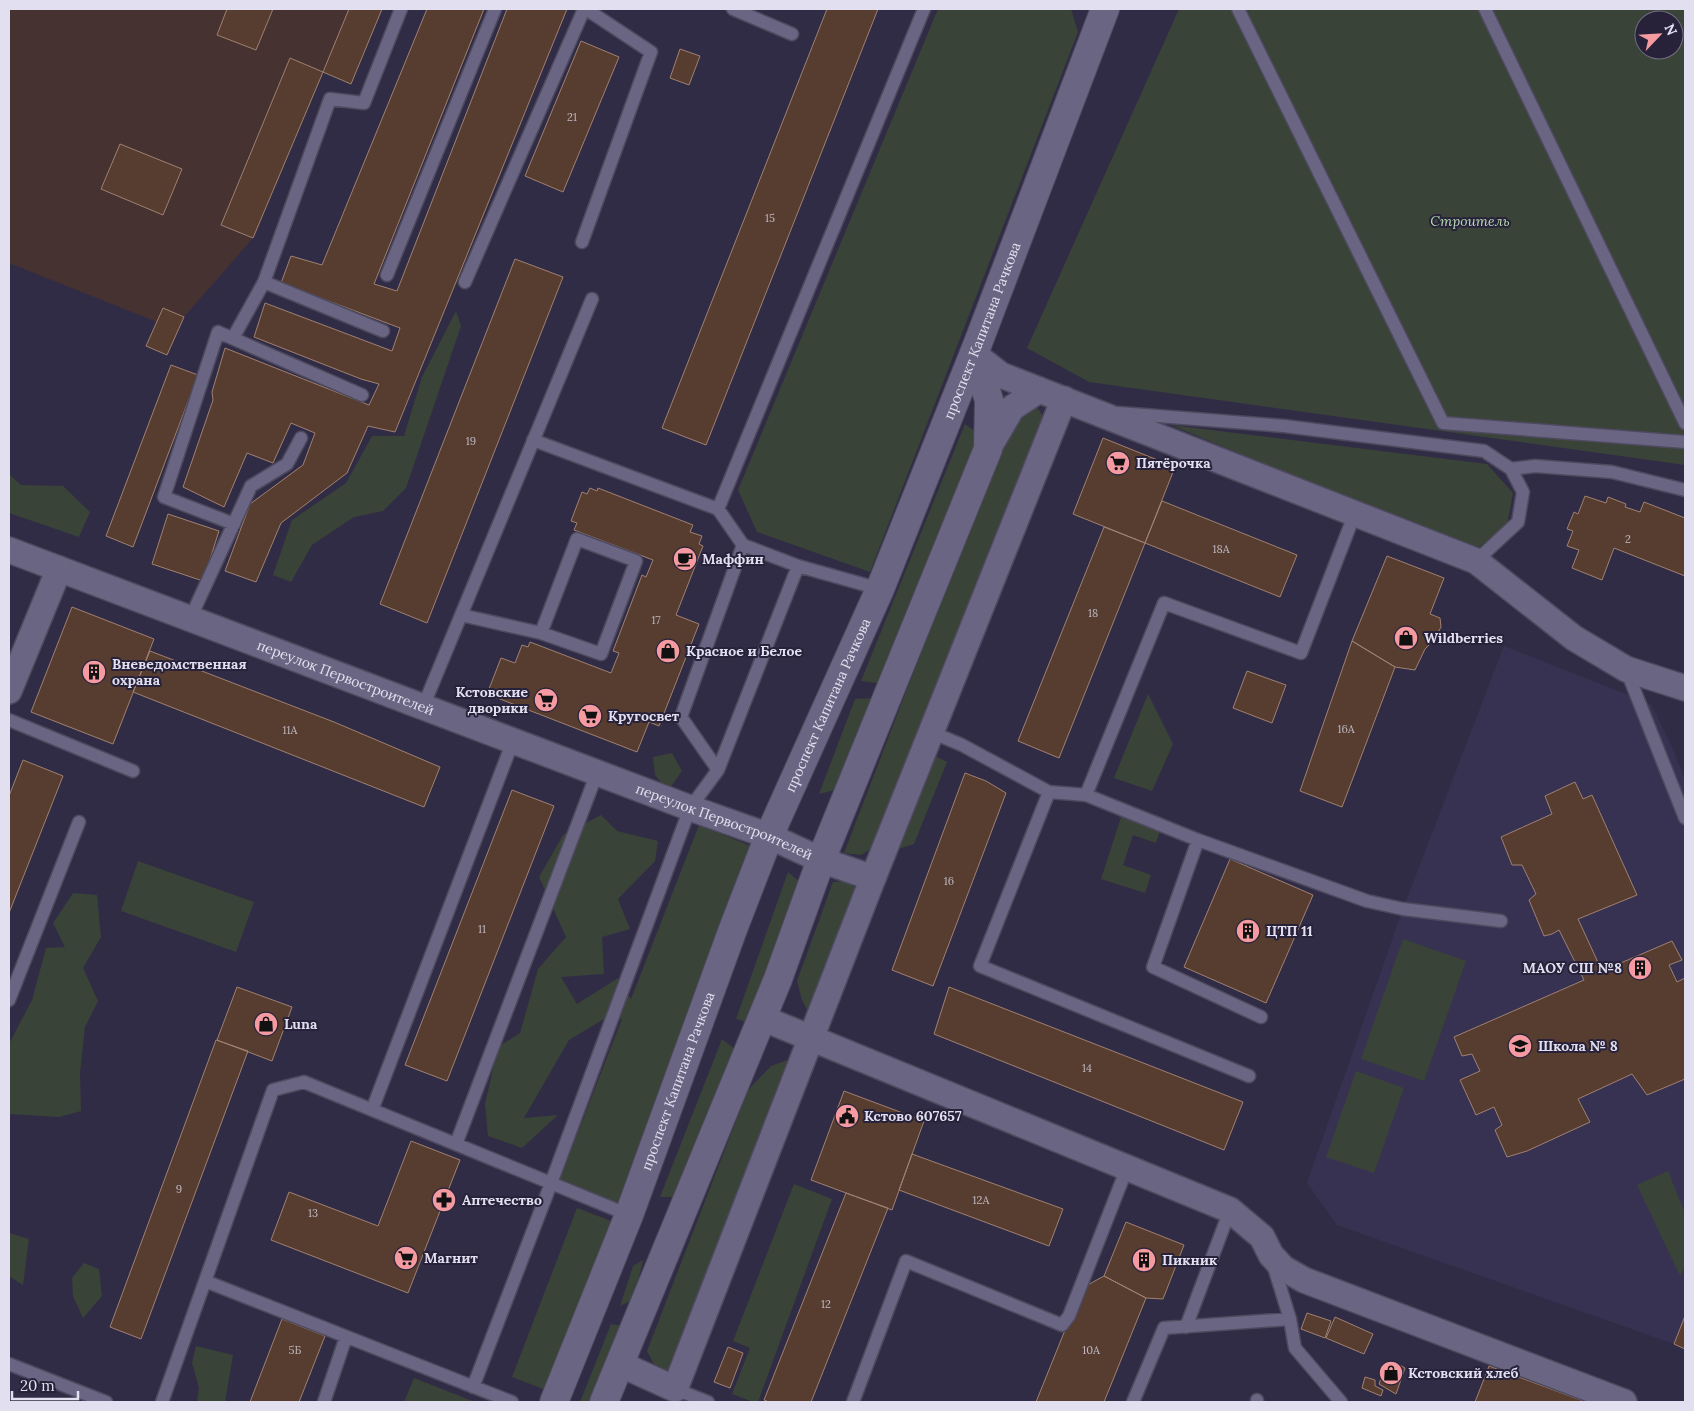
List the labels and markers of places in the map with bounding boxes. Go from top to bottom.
supermarket icon: Пятёрочка [1105,450,1131,476]
place label: Пятёрочка [1136,454,1211,472]
cafe icon: Маффин [672,546,698,572]
place label: Маффин [702,550,764,568]
shop icon: Wildberries [1393,625,1419,651]
place label: Wildberries [1424,629,1503,647]
shop icon: Красное и Белое [655,638,681,664]
place label: Красное и Белое [686,642,802,660]
place label: Вневедомственная охрана [112,655,247,689]
building icon: Вневедомственная охрана [81,659,107,685]
place label: Кстовские дворики [455,683,528,717]
supermarket icon: Кстовские дворики [533,687,559,713]
supermarket icon: Кругосвет [577,703,603,729]
place label: Кругосвет [608,707,680,725]
building icon: ЦТП 11 [1235,918,1261,944]
place label: ЦТП 11 [1266,922,1313,940]
building icon: МАОУ СШ №8 [1627,955,1653,981]
place label: МАОУ СШ №8 [1522,959,1622,977]
shop icon: Luna [253,1011,279,1037]
place label: Luna [284,1015,318,1033]
school or university icon: Школа № 8 [1507,1033,1533,1059]
place label: Школа № 8 [1538,1037,1618,1055]
public building icon: Кстово 607657 [834,1103,860,1129]
place label: Кстово 607657 [864,1107,962,1125]
pharmacy icon: Аптечество [431,1187,457,1213]
place label: Аптечество [462,1191,542,1209]
supermarket icon: Магнит [393,1245,419,1271]
building icon: Пикник [1131,1247,1157,1273]
place label: Магнит [424,1249,478,1267]
place label: Пикник [1162,1251,1218,1269]
shop icon: Кстовский хлеб [1378,1360,1404,1386]
place label: Кстовский хлеб [1408,1364,1518,1382]

